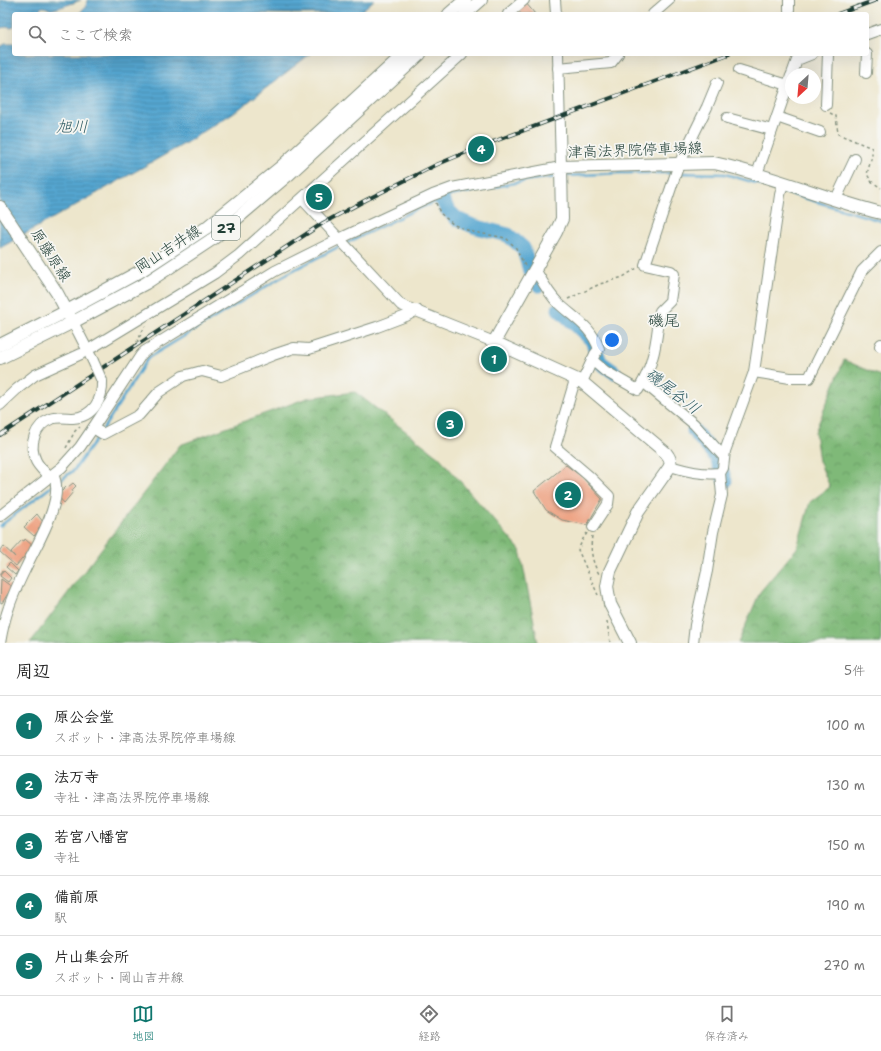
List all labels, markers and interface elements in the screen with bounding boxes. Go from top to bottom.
search box [12,12,869,56]
icon: search [26,23,48,45]
text: ここで検索 [58,25,133,45]
north arrow [785,68,821,104]
water label: 旭川 [56,116,88,137]
pin: 4 [468,134,494,164]
street label: 津高法界院停車場線 [567,138,703,162]
pin: 5 [306,182,332,212]
road number: 27 [212,216,240,240]
street label: 岡山吉井線 [131,220,205,278]
street label: 原藤原線 [26,224,76,286]
district label: 磯尾 [648,310,680,331]
your location [602,330,622,350]
pin: 1 [481,344,507,374]
water label: 磯尾谷川 [641,363,705,419]
pin: 3 [437,409,463,439]
pin: 2 [555,480,581,510]
text: 周辺 [16,660,50,682]
text: 5件 [844,662,865,679]
text: 原公会堂 [54,707,114,727]
text: 1 [26,717,32,734]
text: 100 m [826,717,865,734]
text: スポット · 津高法界院停車場線 [54,729,236,746]
text: 法万寺 [54,767,99,787]
text: 2 [24,777,34,794]
text: 130 m [827,777,865,794]
text: 寺社 · 津高法界院停車場線 [54,789,210,806]
text: 若宮八幡宮 [54,827,129,847]
text: 3 [24,837,34,854]
text: 150 m [827,837,865,854]
text: 寺社 [54,849,80,866]
text: 備前原 [54,887,99,907]
text: 4 [24,897,34,914]
text: 190 m [826,897,865,914]
text: 駅 [54,909,67,926]
text: 片山集会所 [54,947,129,967]
text: 5 [25,957,33,974]
text: 270 m [823,957,865,974]
text: スポット · 岡山吉井線 [54,969,184,986]
tab: 地図 [132,1003,154,1044]
tab: 経路 [418,1003,440,1044]
tab: 保存済み [705,1003,749,1044]

